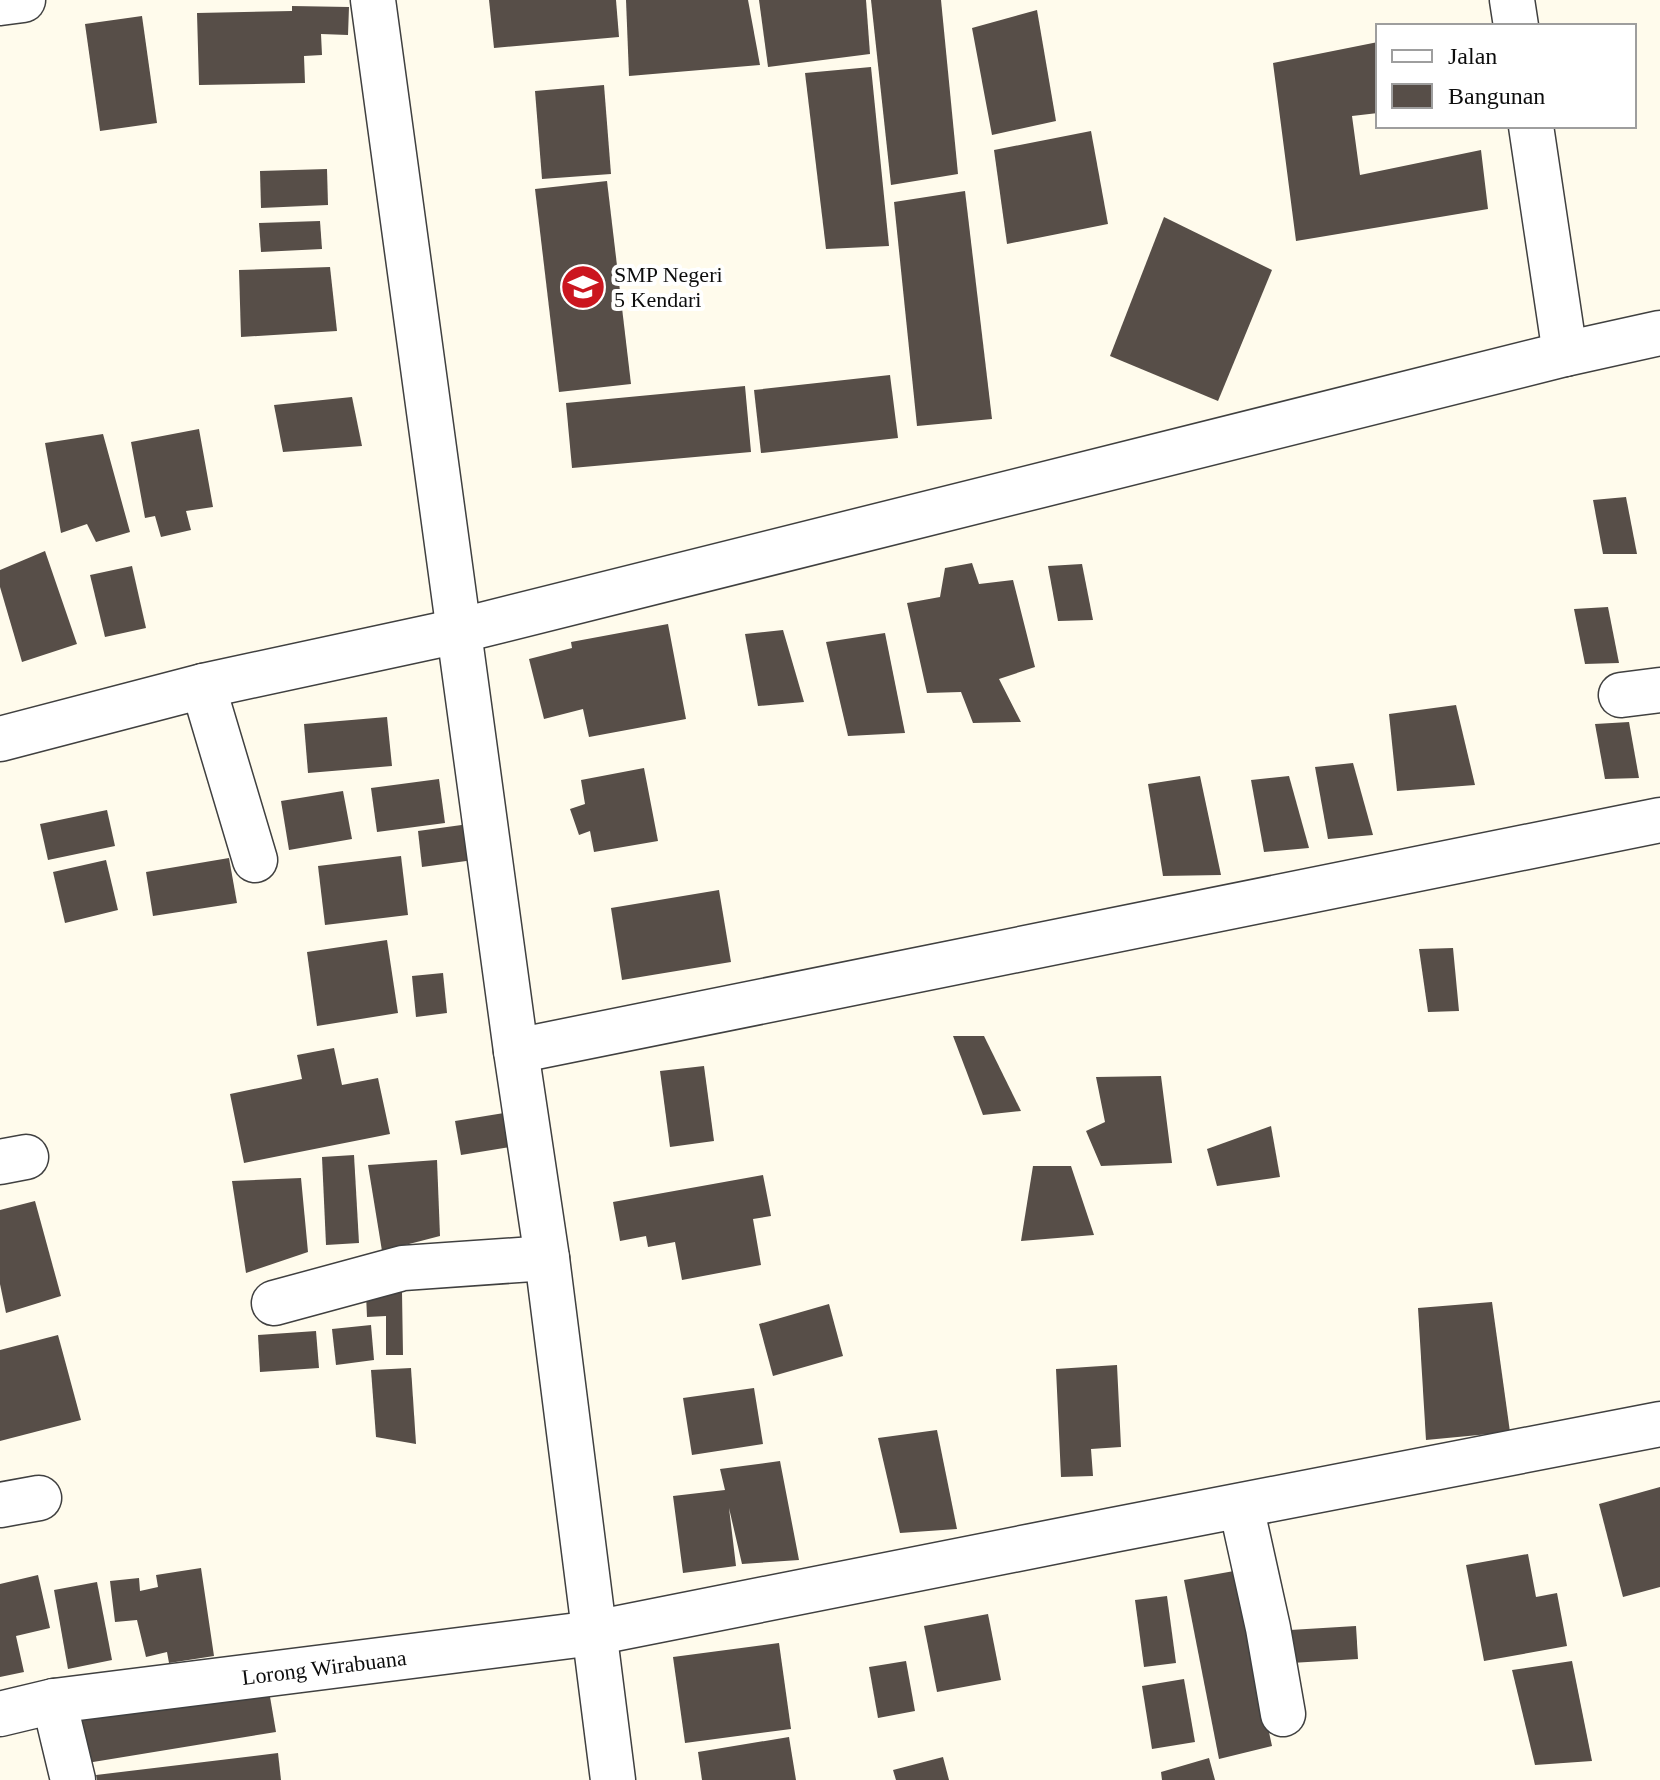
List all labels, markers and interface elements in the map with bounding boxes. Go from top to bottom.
legend [1376,24,1636,128]
text: Jalan [1448,43,1497,69]
text: Bangunan [1448,83,1545,109]
place label: SMP Negeri 5 Kendari [614,262,723,312]
school or university icon: SMP Negeri 5 Kendari [559,263,607,311]
street label: Lorong Wirabuana [240,1645,408,1690]

